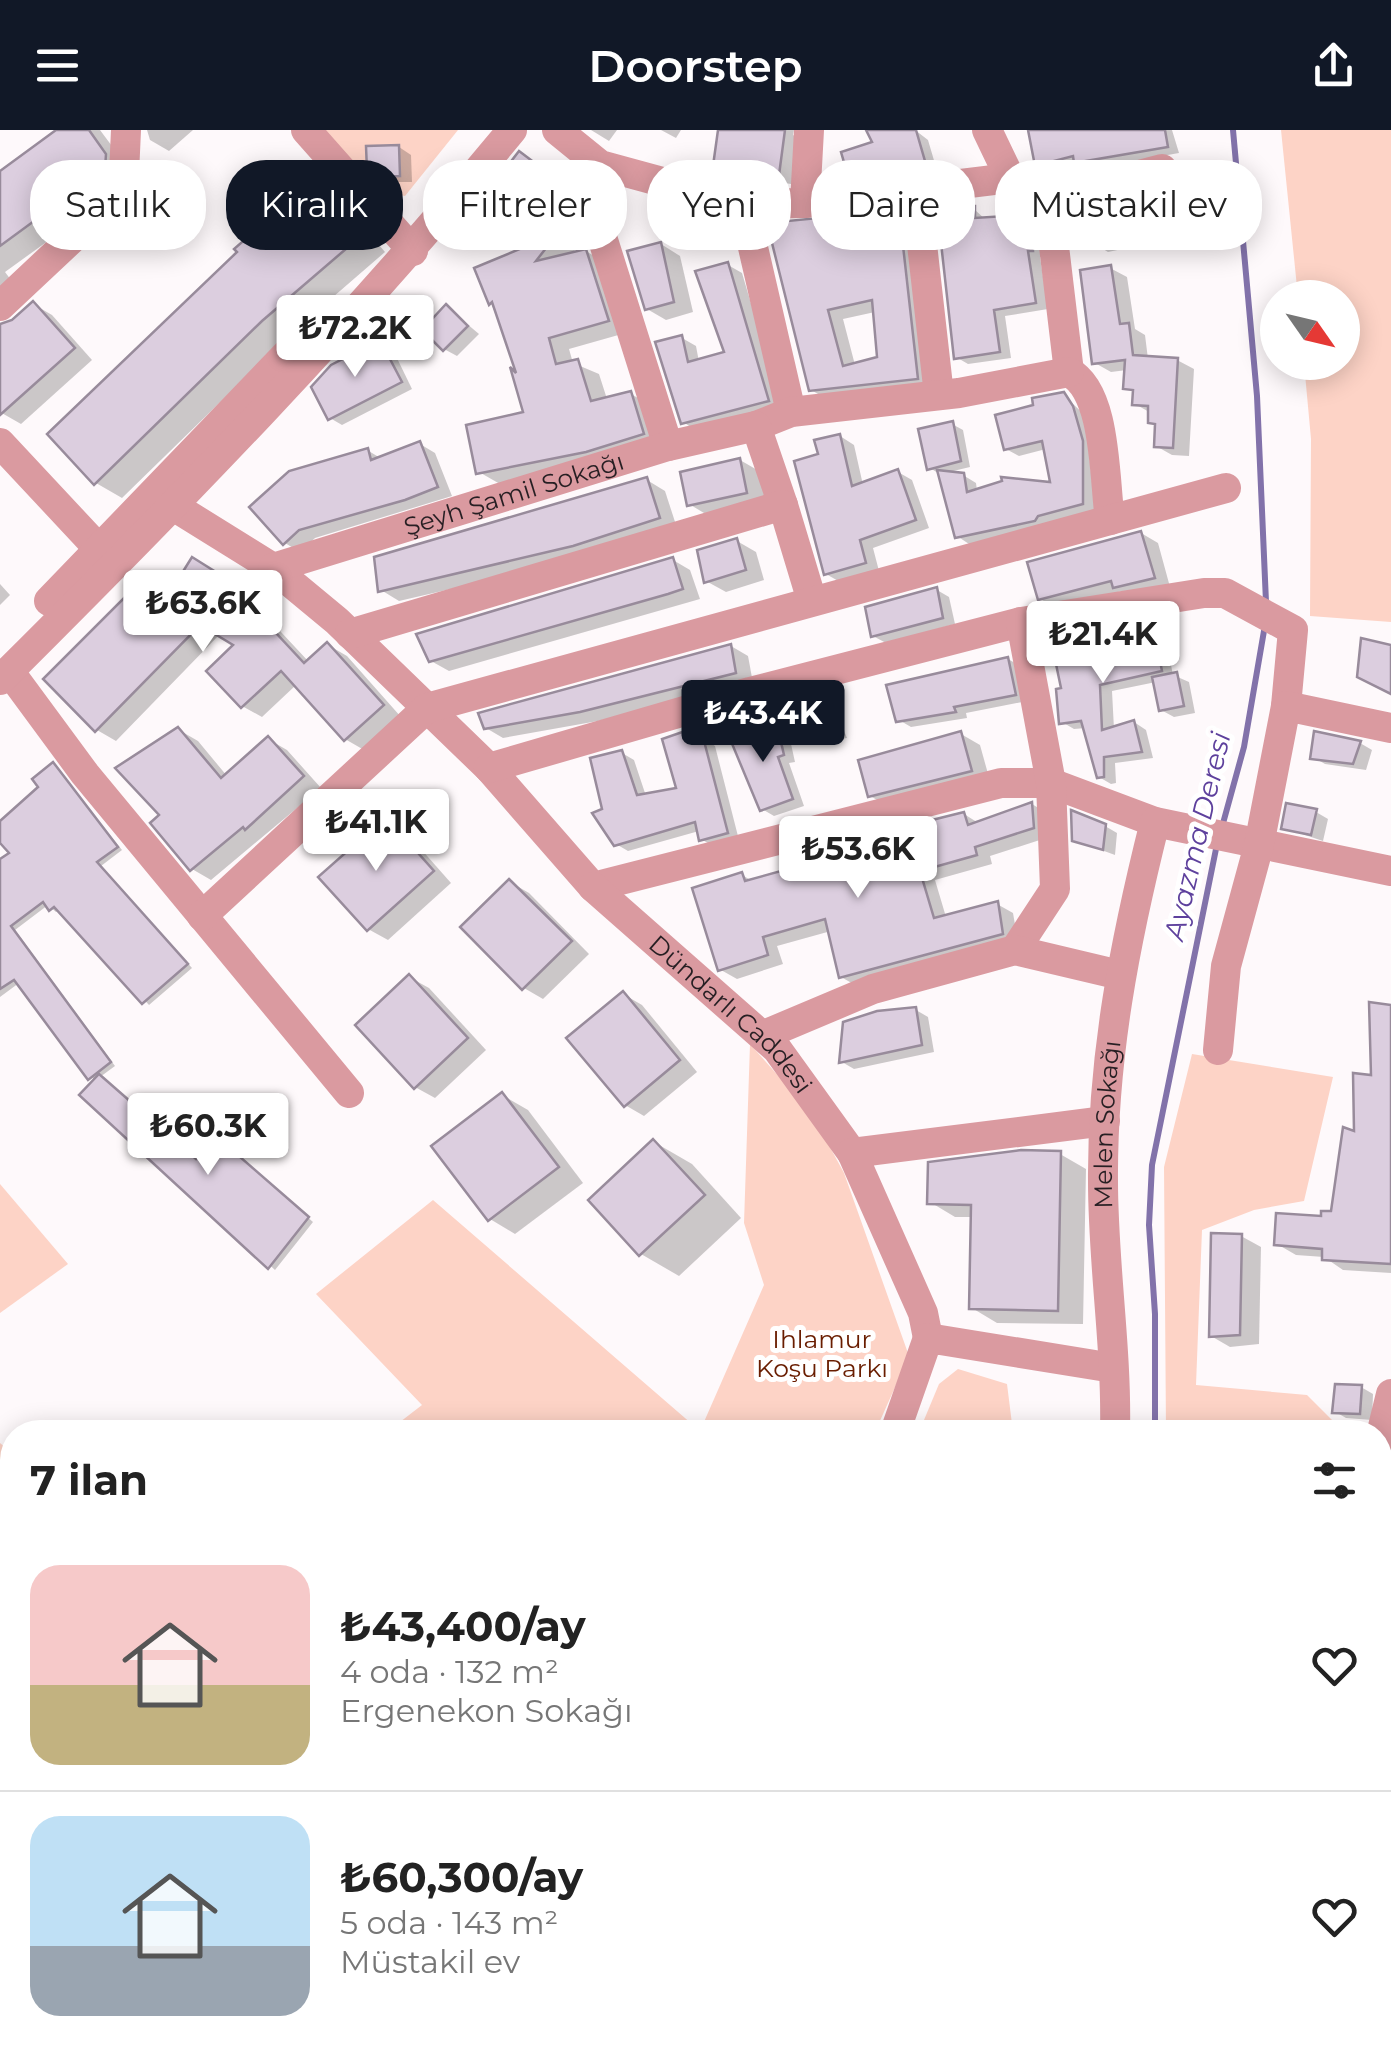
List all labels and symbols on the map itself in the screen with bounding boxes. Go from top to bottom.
north arrow [1260,280,1360,380]
pin: ₺72.2K [274,295,436,380]
street label: Şeyh Şamil Sokağı [400,446,627,542]
pin: ₺63.6K [122,570,284,655]
pin: ₺21.4K [1022,601,1184,686]
pin: ₺43.4K [682,680,844,765]
water label: Ayazma Deresi [1156,728,1238,945]
pin: ₺41.1K [295,789,457,874]
pin: ₺53.6K [777,816,939,901]
street label: Dündarlı Caddesi [643,929,819,1099]
street label: Melen Sokağı [1088,1039,1127,1209]
pin: ₺60.3K [127,1093,289,1178]
park label: Ihlamur Koşu Parkı [756,1324,888,1383]

